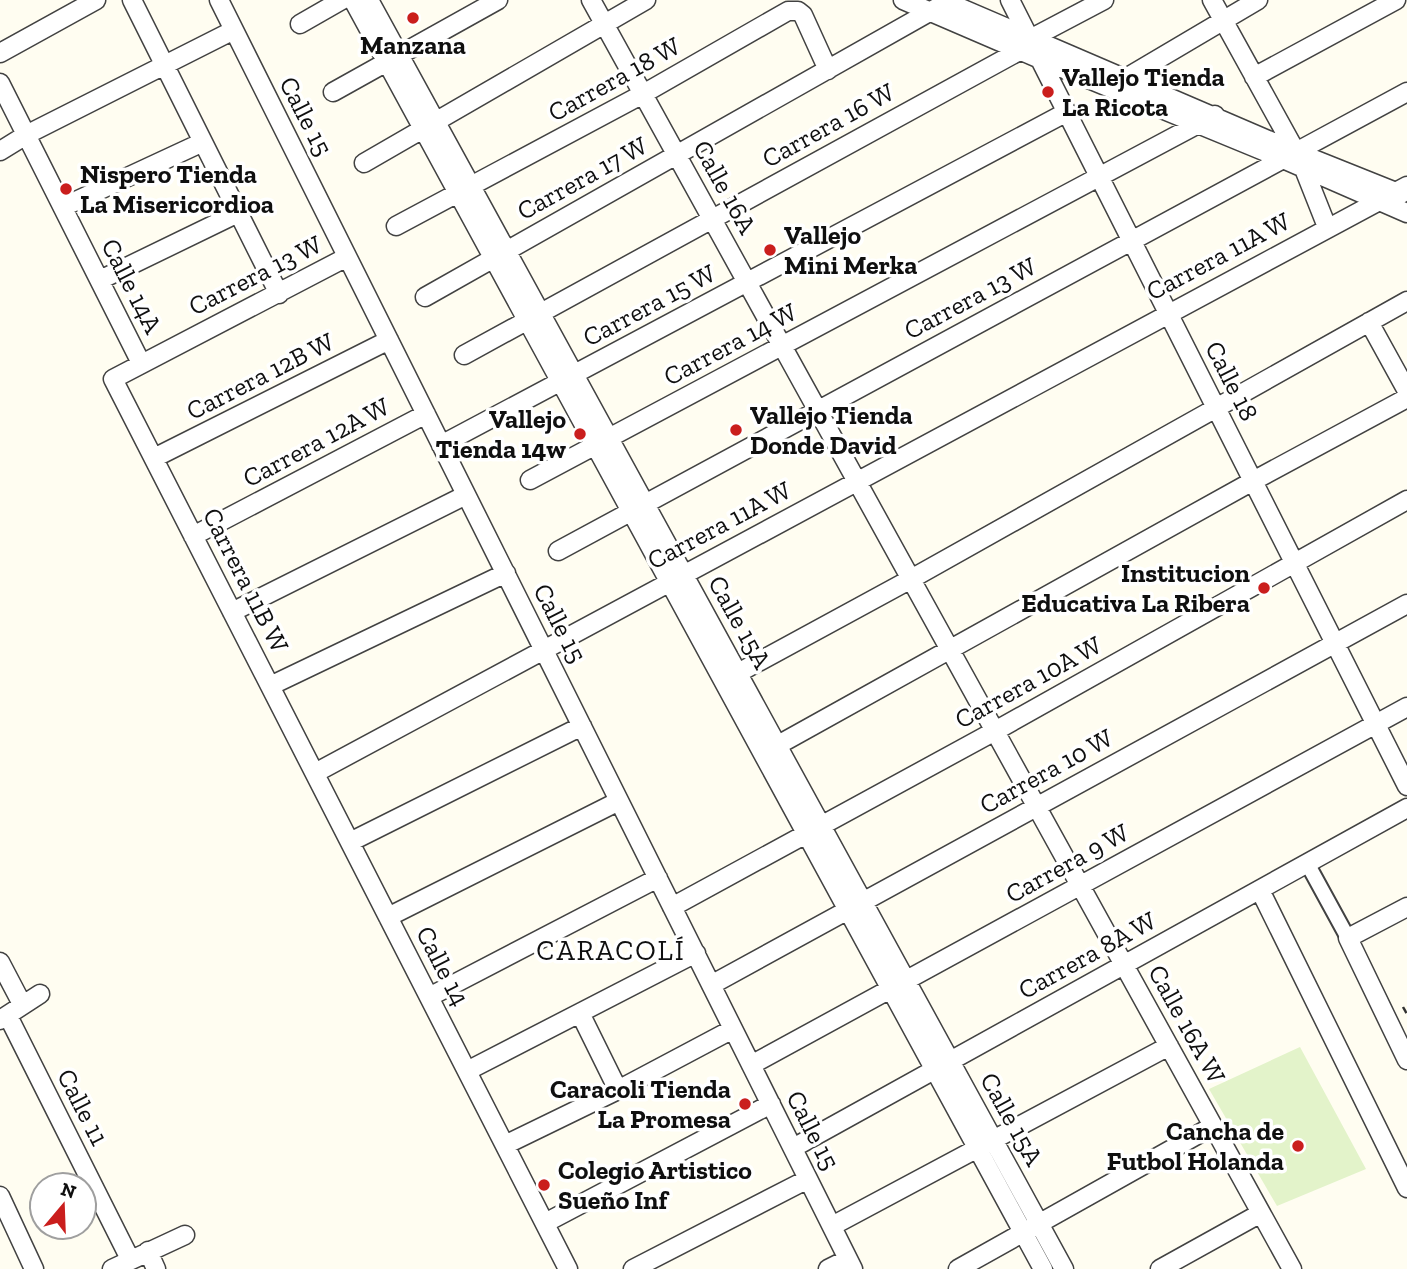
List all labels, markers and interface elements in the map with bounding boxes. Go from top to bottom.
marker: Manzana [405,10,421,26]
place label: Manzana [360,29,466,61]
street label: Carrera 18 W [542,29,686,128]
place label: Vallejo Tienda La Ricota [1062,61,1225,123]
street label: Calle 15 [273,71,339,161]
street label: Carrera 16 W [756,75,900,174]
marker: Vallejo Tienda La Ricota [1040,84,1056,100]
street label: Carrera 17 W [511,129,653,227]
street label: Calle 16A [686,135,764,240]
place label: Nispero Tienda La Misericordioa [80,158,274,220]
marker: Nispero Tienda La Misericordioa [58,181,74,197]
street label: Carrera 11A W [1141,204,1296,307]
place label: Vallejo Mini Merka [784,219,917,281]
street label: Carrera 13 W [183,228,327,322]
street label: Calle 14A [95,233,170,340]
marker: Vallejo Mini Merka [762,242,778,258]
street label: Carrera 13 W [899,250,1042,346]
street label: Carrera 15 W [577,256,721,353]
street label: Carrera 14 W [658,295,803,392]
street label: Carrera 12B W [181,325,340,427]
street label: Calle 18 [1198,336,1266,426]
street label: Carrera 12A W [237,390,395,494]
place label: Vallejo Tienda Donde David [750,399,913,461]
place label: Vallejo Tienda 14w [435,403,566,465]
marker: Vallejo Tienda Donde David [728,422,744,438]
marker: Vallejo Tienda 14w [572,426,588,442]
street label: Carrera 11A W [642,473,797,576]
street label: Carrera 11B W [196,502,296,658]
place label: Institucion Educativa La Ribera [1021,557,1251,619]
street label: Calle 15A [701,570,779,675]
street label: Calle 15 [527,578,593,668]
marker: Institucion Educativa La Ribera [1256,580,1272,596]
street label: Carrera 10A W [949,628,1108,735]
street label: Carrera 10 W [974,721,1119,821]
street label: Carrera 9 W [1000,816,1135,910]
street label: Carrera 8A W [1013,904,1162,1006]
street label: Calle 14 [409,921,477,1011]
district label: CARACOLÍ [536,934,686,967]
street label: Calle 16A W [1141,959,1233,1089]
street label: Calle 11 [50,1064,116,1150]
street label: Calle 15A [973,1067,1051,1172]
place label: Caracoli Tienda La Promesa [550,1073,731,1135]
street label: Calle 15 [780,1085,846,1175]
marker: Caracoli Tienda La Promesa [737,1096,753,1112]
place label: Cancha de Futbol Holanda [1107,1115,1284,1177]
marker: Cancha de Futbol Holanda [1290,1138,1306,1154]
place label: Colegio Artistico Sueño Inf [558,1154,752,1216]
north arrow [28,1171,98,1241]
text: N [58,1177,79,1204]
marker: Colegio Artistico Sueño Inf [536,1177,552,1193]

